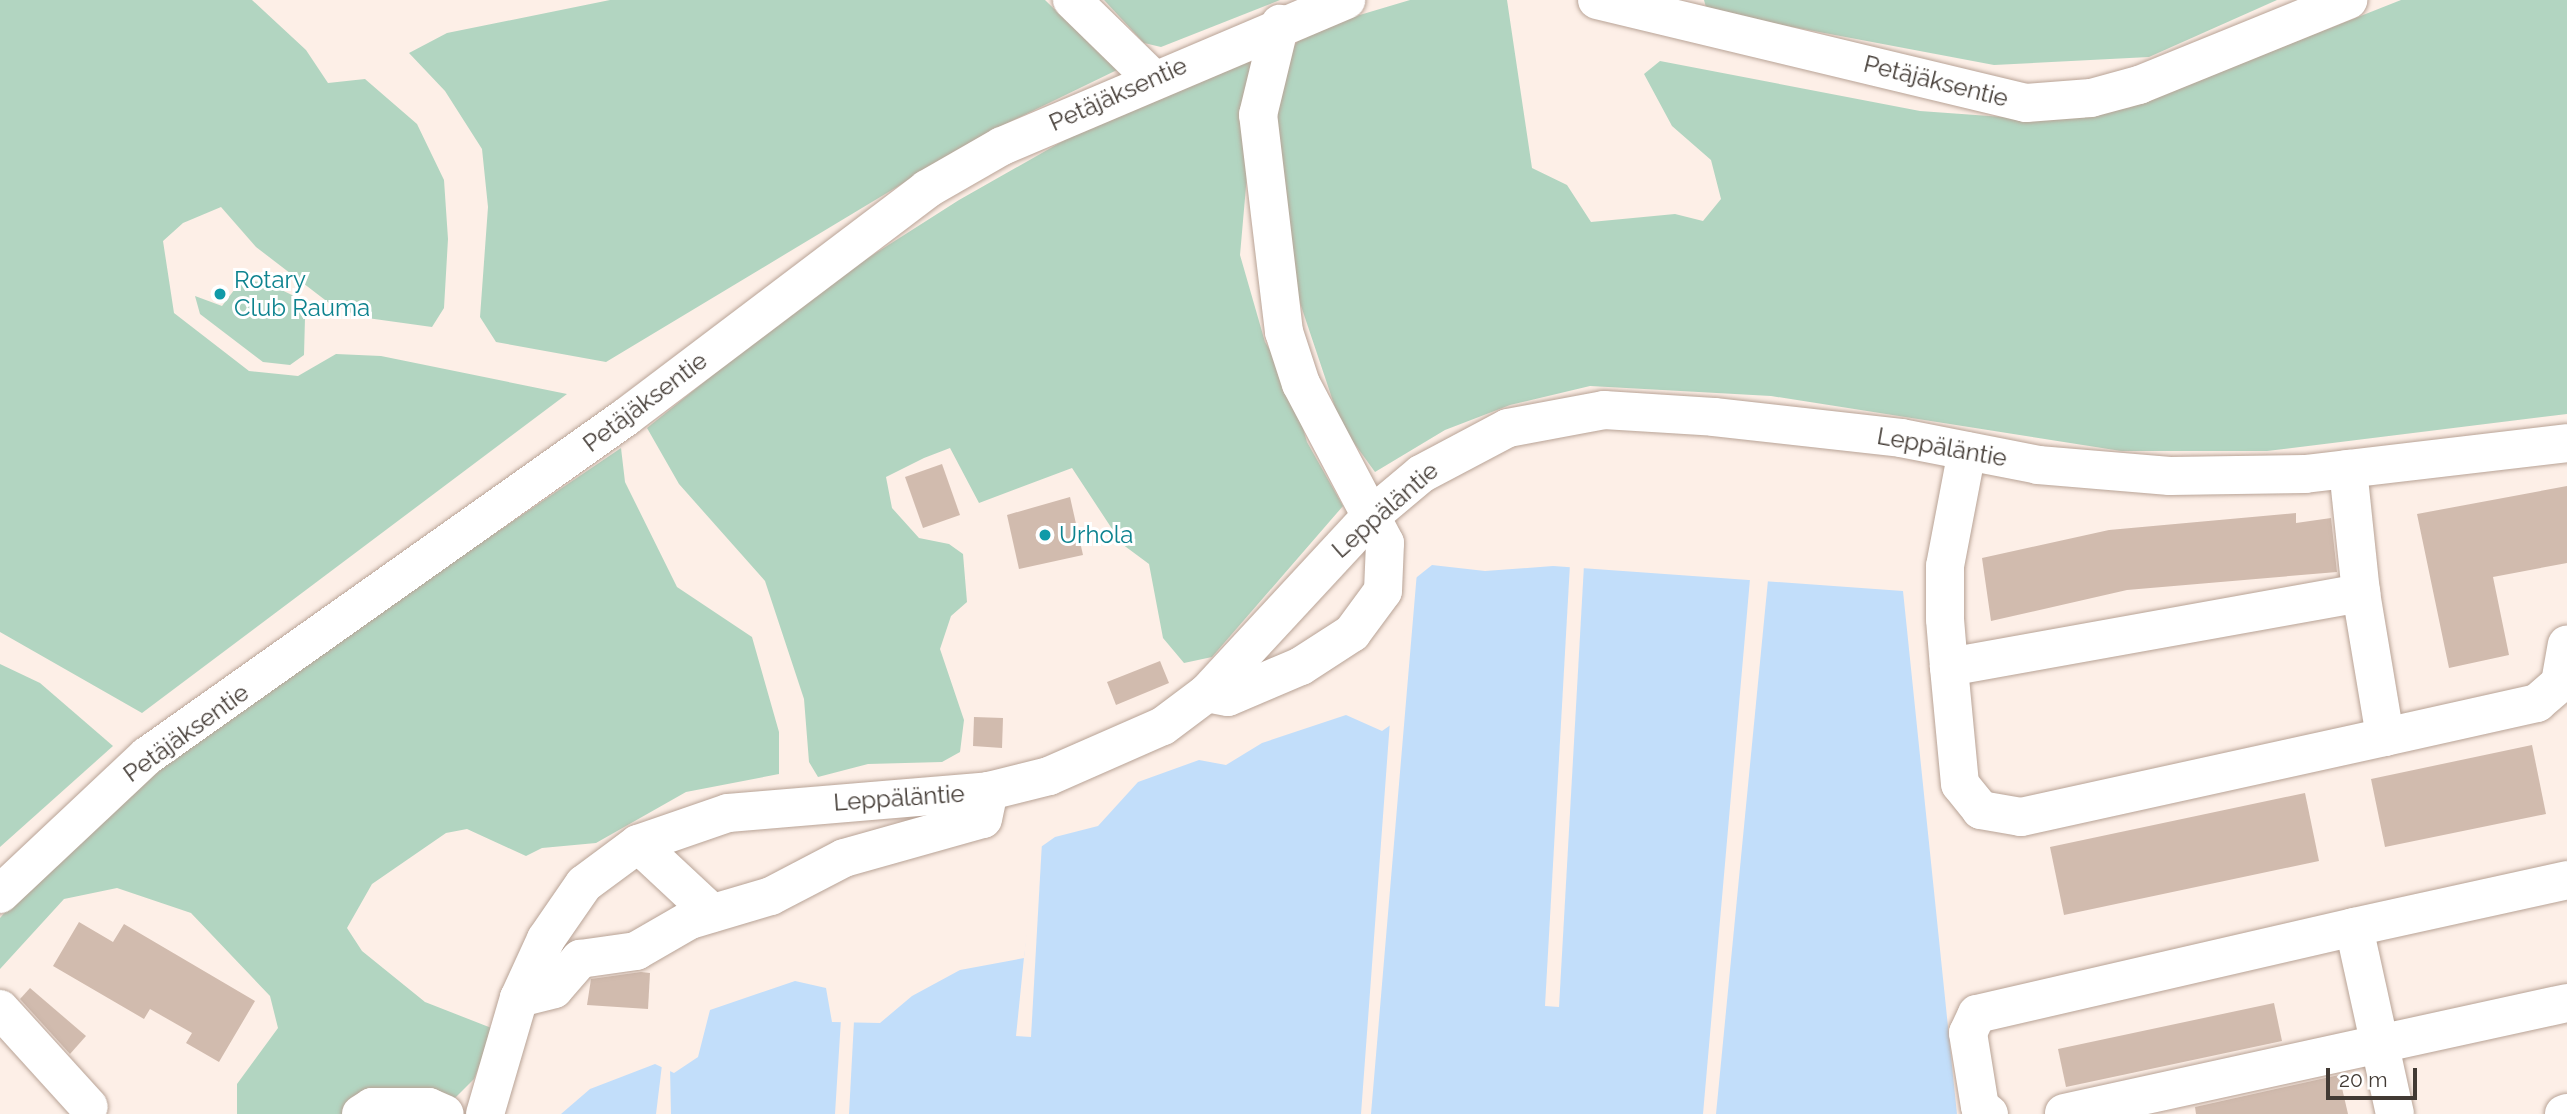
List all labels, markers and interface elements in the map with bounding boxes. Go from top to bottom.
street label: Petäjäksentie [1861,49,2011,113]
street label: Petäjäksentie [1045,51,1191,137]
place label: Rotary Club Rauma [234,266,370,322]
marker: Rotary Club Rauma [212,286,228,302]
street label: Petäjäksentie [577,346,713,458]
street label: Leppäläntie [1875,421,2009,473]
street label: Leppäläntie [1326,456,1444,564]
place label: Urhola [1059,521,1133,549]
marker: Urhola [1037,527,1053,543]
street label: Petäjäksentie [118,678,254,788]
street label: Leppäläntie [832,779,966,817]
scale bar [2329,1054,2420,1098]
text: 20 m [2339,1067,2387,1092]

